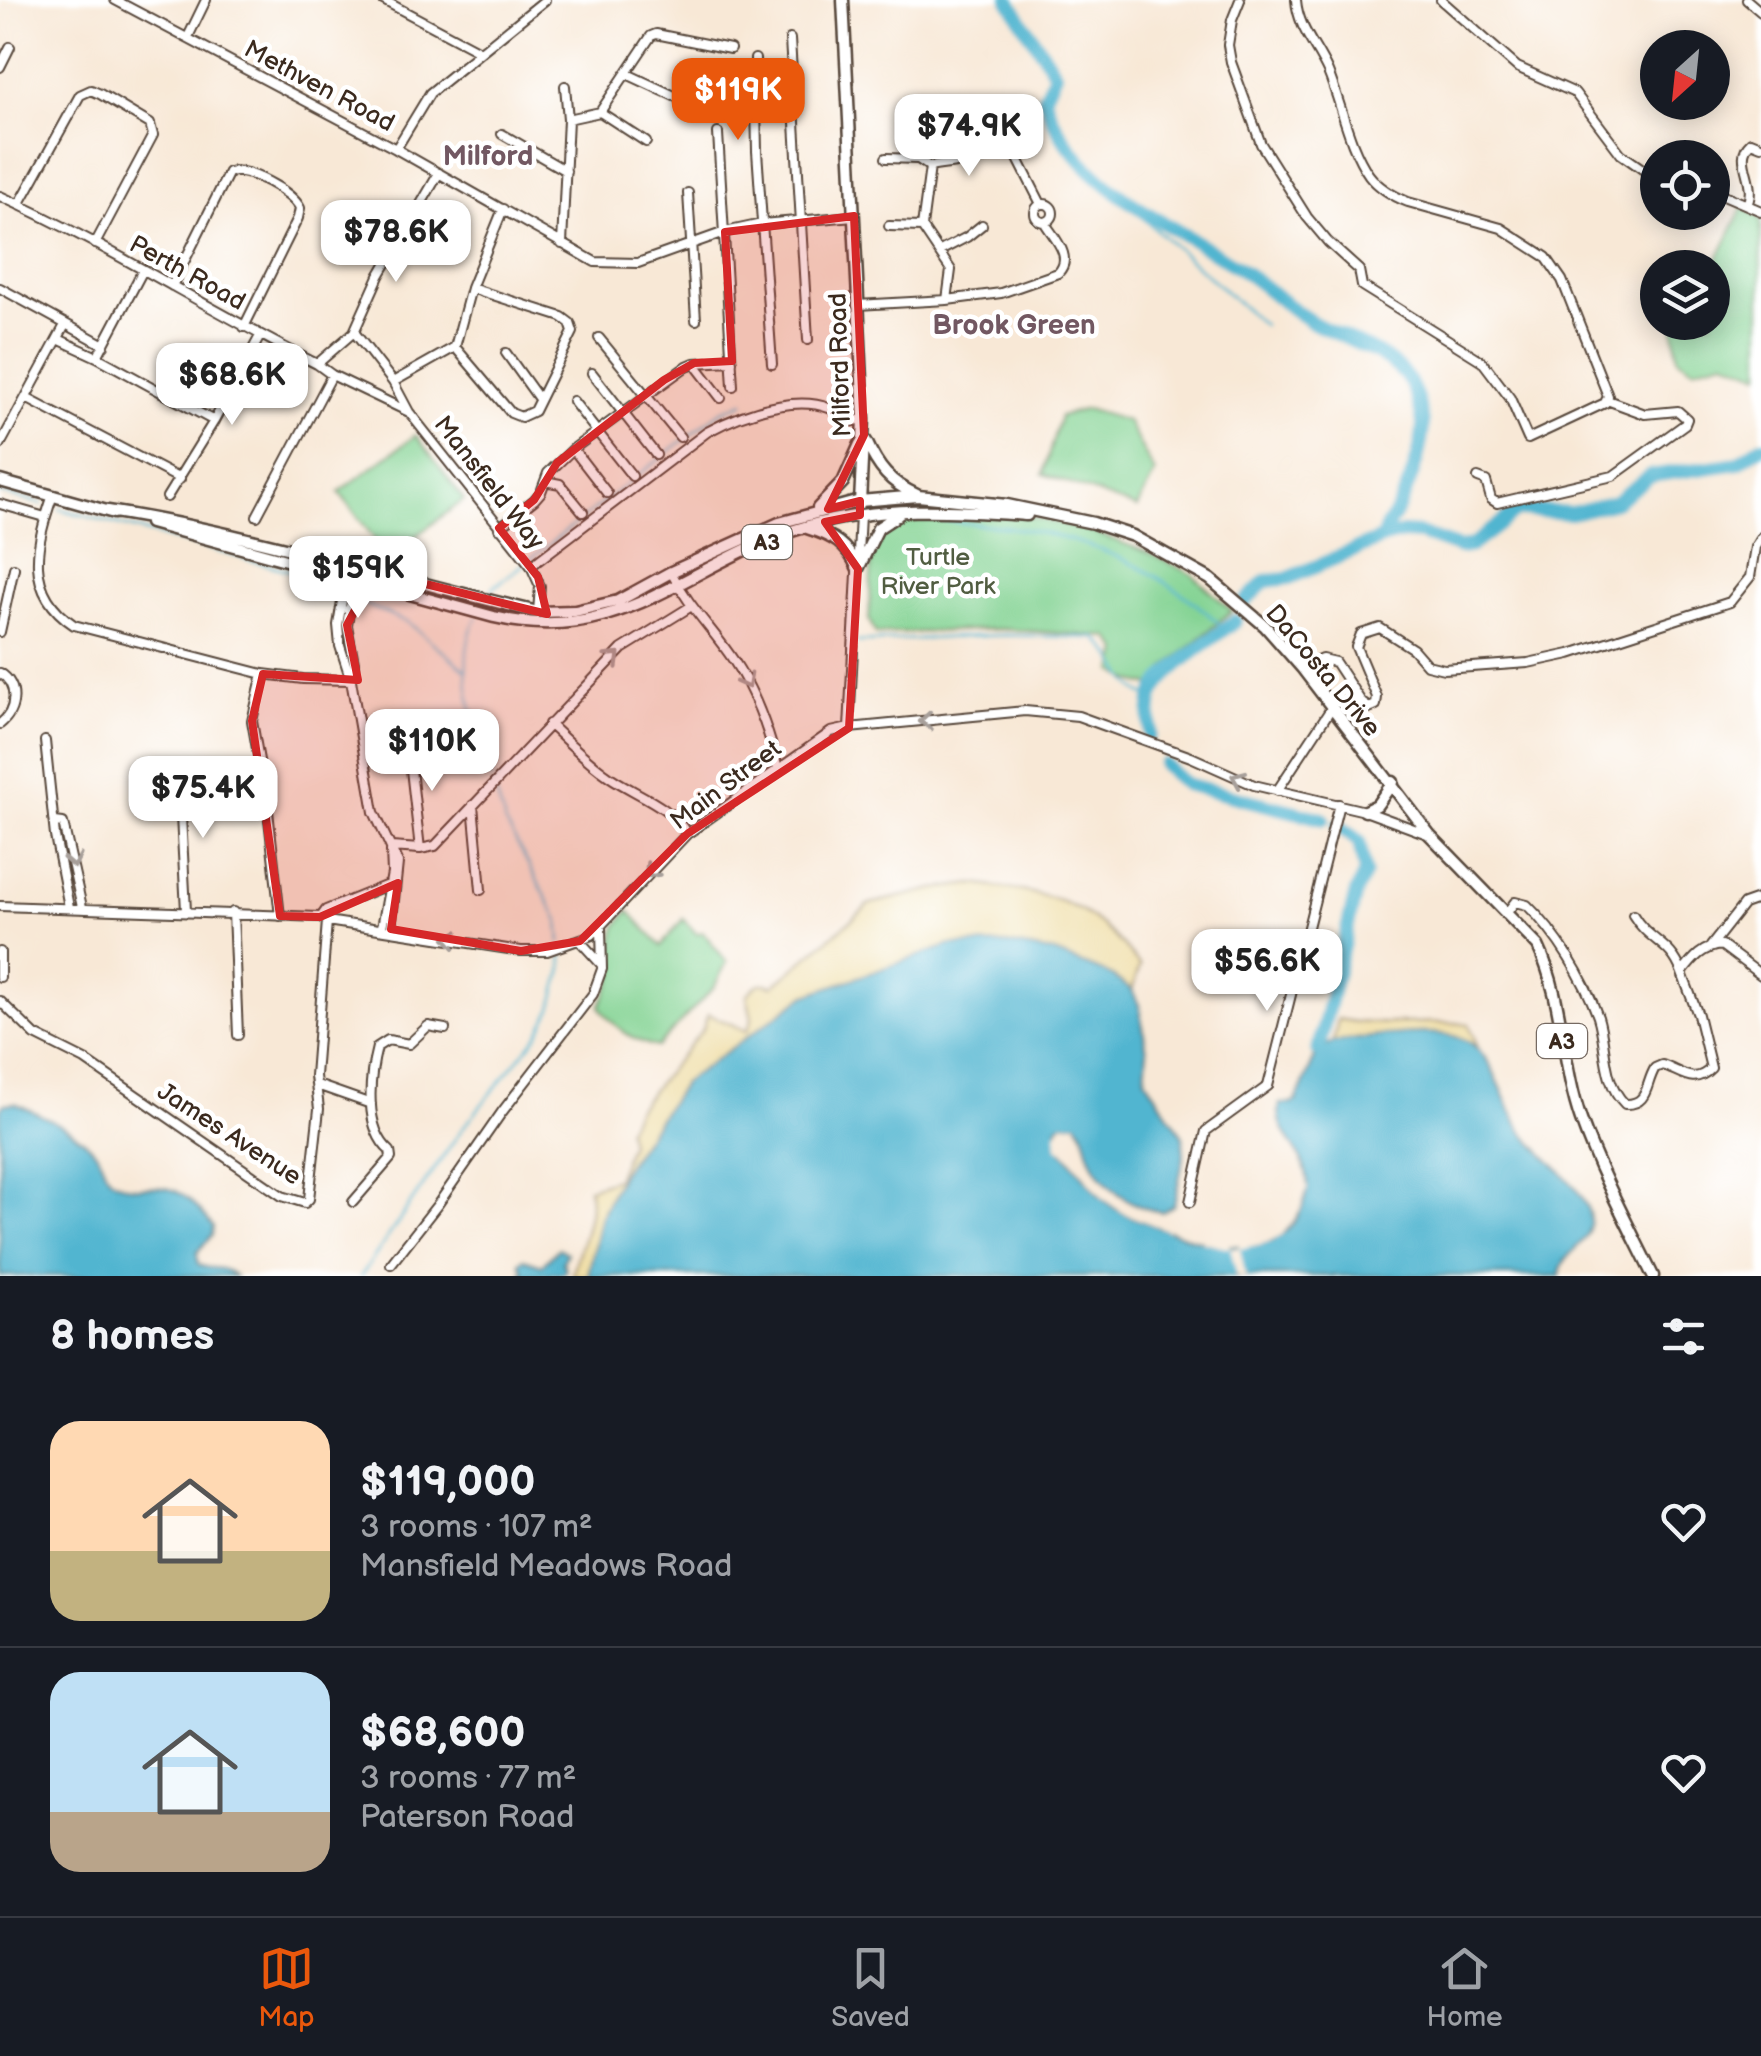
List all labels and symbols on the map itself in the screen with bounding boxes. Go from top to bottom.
north arrow [1640,30,1730,120]
street label: Methven Road [239,34,400,139]
pin: $119K [668,58,808,143]
pin: $74.9K [888,94,1050,179]
district label: Milford [443,140,533,173]
pin: $78.6K [315,200,477,285]
street label: Perth Road [124,229,251,318]
street label: Milford Road [822,292,859,437]
district label: Brook Green [932,309,1096,342]
pin: $68.6K [151,343,313,428]
street label: Mansfield Way [427,410,551,557]
road number: A3 [742,525,792,559]
pin: $159K [288,536,428,621]
park label: Turtle River Park [880,542,996,602]
street label: DaCosta Drive [1259,599,1387,743]
one-way arrow [602,652,621,670]
one-way arrow [733,671,753,689]
pin: $110K [362,709,502,794]
one-way arrow [917,709,933,731]
street label: Main Street [664,733,788,837]
pin: $75.4K [122,756,284,841]
one-way arrow [1230,770,1248,790]
one-way arrow [62,852,83,869]
one-way arrow [643,860,661,878]
one-way arrow [443,929,459,950]
pin: $56.6K [1186,929,1348,1014]
road number: A3 [1537,1024,1587,1058]
street label: James Avenue [151,1076,307,1192]

